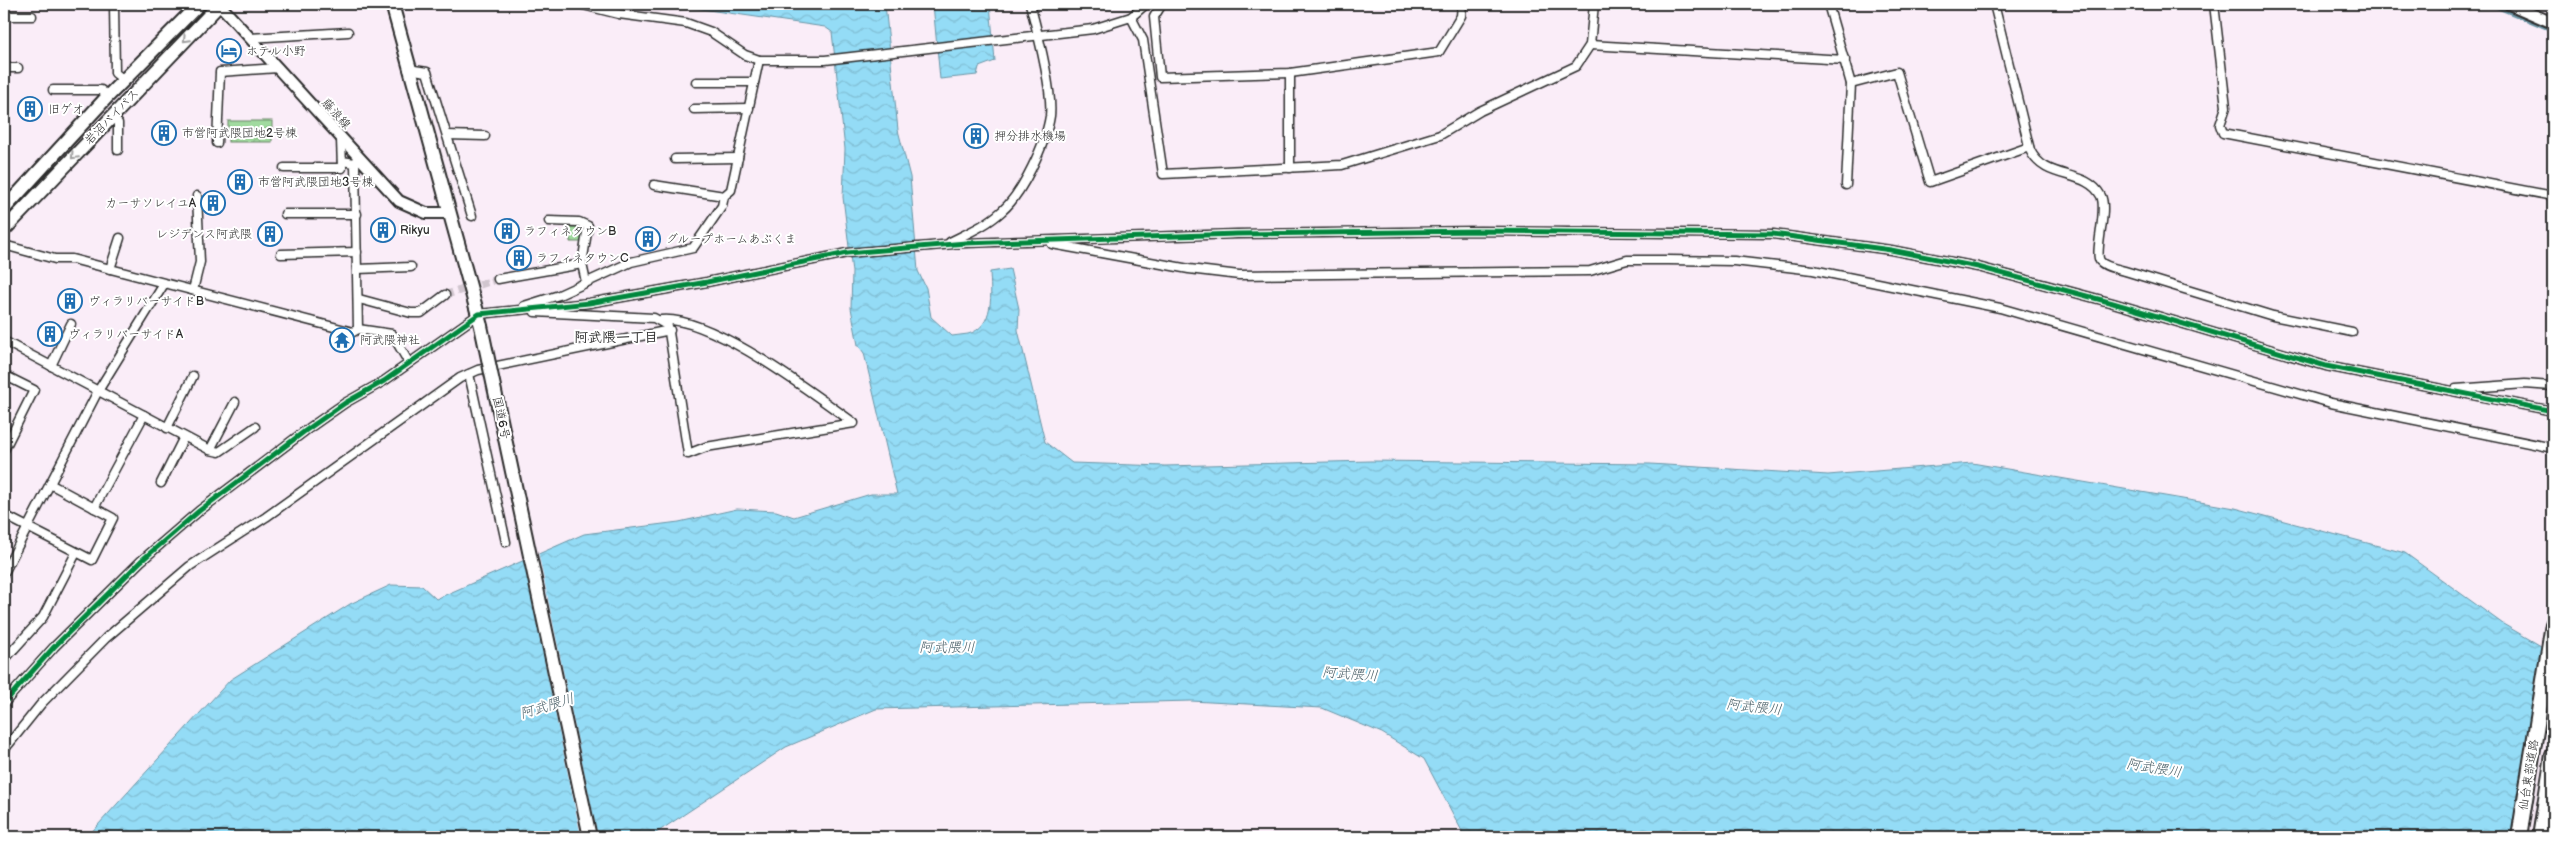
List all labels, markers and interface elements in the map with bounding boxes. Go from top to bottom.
one-way arrow [183,33,192,42]
hotel icon: ホテル小野 [216,38,242,64]
place label: ホテル小野 [246,44,306,59]
street label: 岩沼バイパス [82,86,142,148]
building icon: 旧ゲオ [17,96,43,122]
street label: 藤浪線 [318,96,354,132]
place label: 旧ゲオ [48,102,84,117]
building icon: 市営阿武隈団地2号棟 [151,120,177,146]
building icon: 押分排水機場 [963,123,989,149]
place label: 市営阿武隈団地2号棟 [182,126,297,141]
place label: 押分排水機場 [994,129,1066,144]
one-way arrow [71,151,80,160]
building icon: 市営阿武隈団地3号棟 [227,169,253,195]
place label: 市営阿武隈団地3号棟 [258,175,373,190]
building icon: カーサソレイユA [200,190,226,216]
place label: カーサソレイユA [105,196,197,211]
building icon: Rikyu [370,217,396,243]
building icon: ラフィネタウンB [494,218,520,244]
building icon: レジデンス阿武隈 [257,221,283,247]
place label: Rikyu [400,223,430,238]
place label: ラフィネタウンB [524,224,616,239]
building icon: グループホームあぶくま [635,226,661,252]
place label: レジデンス阿武隈 [156,227,252,242]
place label: グループホームあぶくま [666,232,796,247]
building icon: ラフィネタウンC [506,245,532,271]
place label: ラフィネタウンC [536,251,629,266]
building icon: ヴィラリバーサイドB [57,288,83,314]
place label: ヴィラリバーサイドB [88,294,204,309]
building icon: ヴィラリバーサイドA [37,321,63,347]
place label: ヴィラリバーサイドA [68,327,184,342]
temple icon: 阿武隈神社 [329,327,355,353]
district label: 阿武隈一丁目 [574,329,658,346]
place label: 阿武隈神社 [360,333,420,348]
street label: 国道6号 [489,395,513,441]
water label: 阿武隈川 [919,639,975,656]
water label: 阿武隈川 [1321,664,1379,684]
water label: 阿武隈川 [518,690,576,722]
water label: 阿武隈川 [1725,696,1783,718]
street label: 仙台東部道路 [2516,738,2542,812]
water label: 阿武隈川 [2125,755,2183,781]

